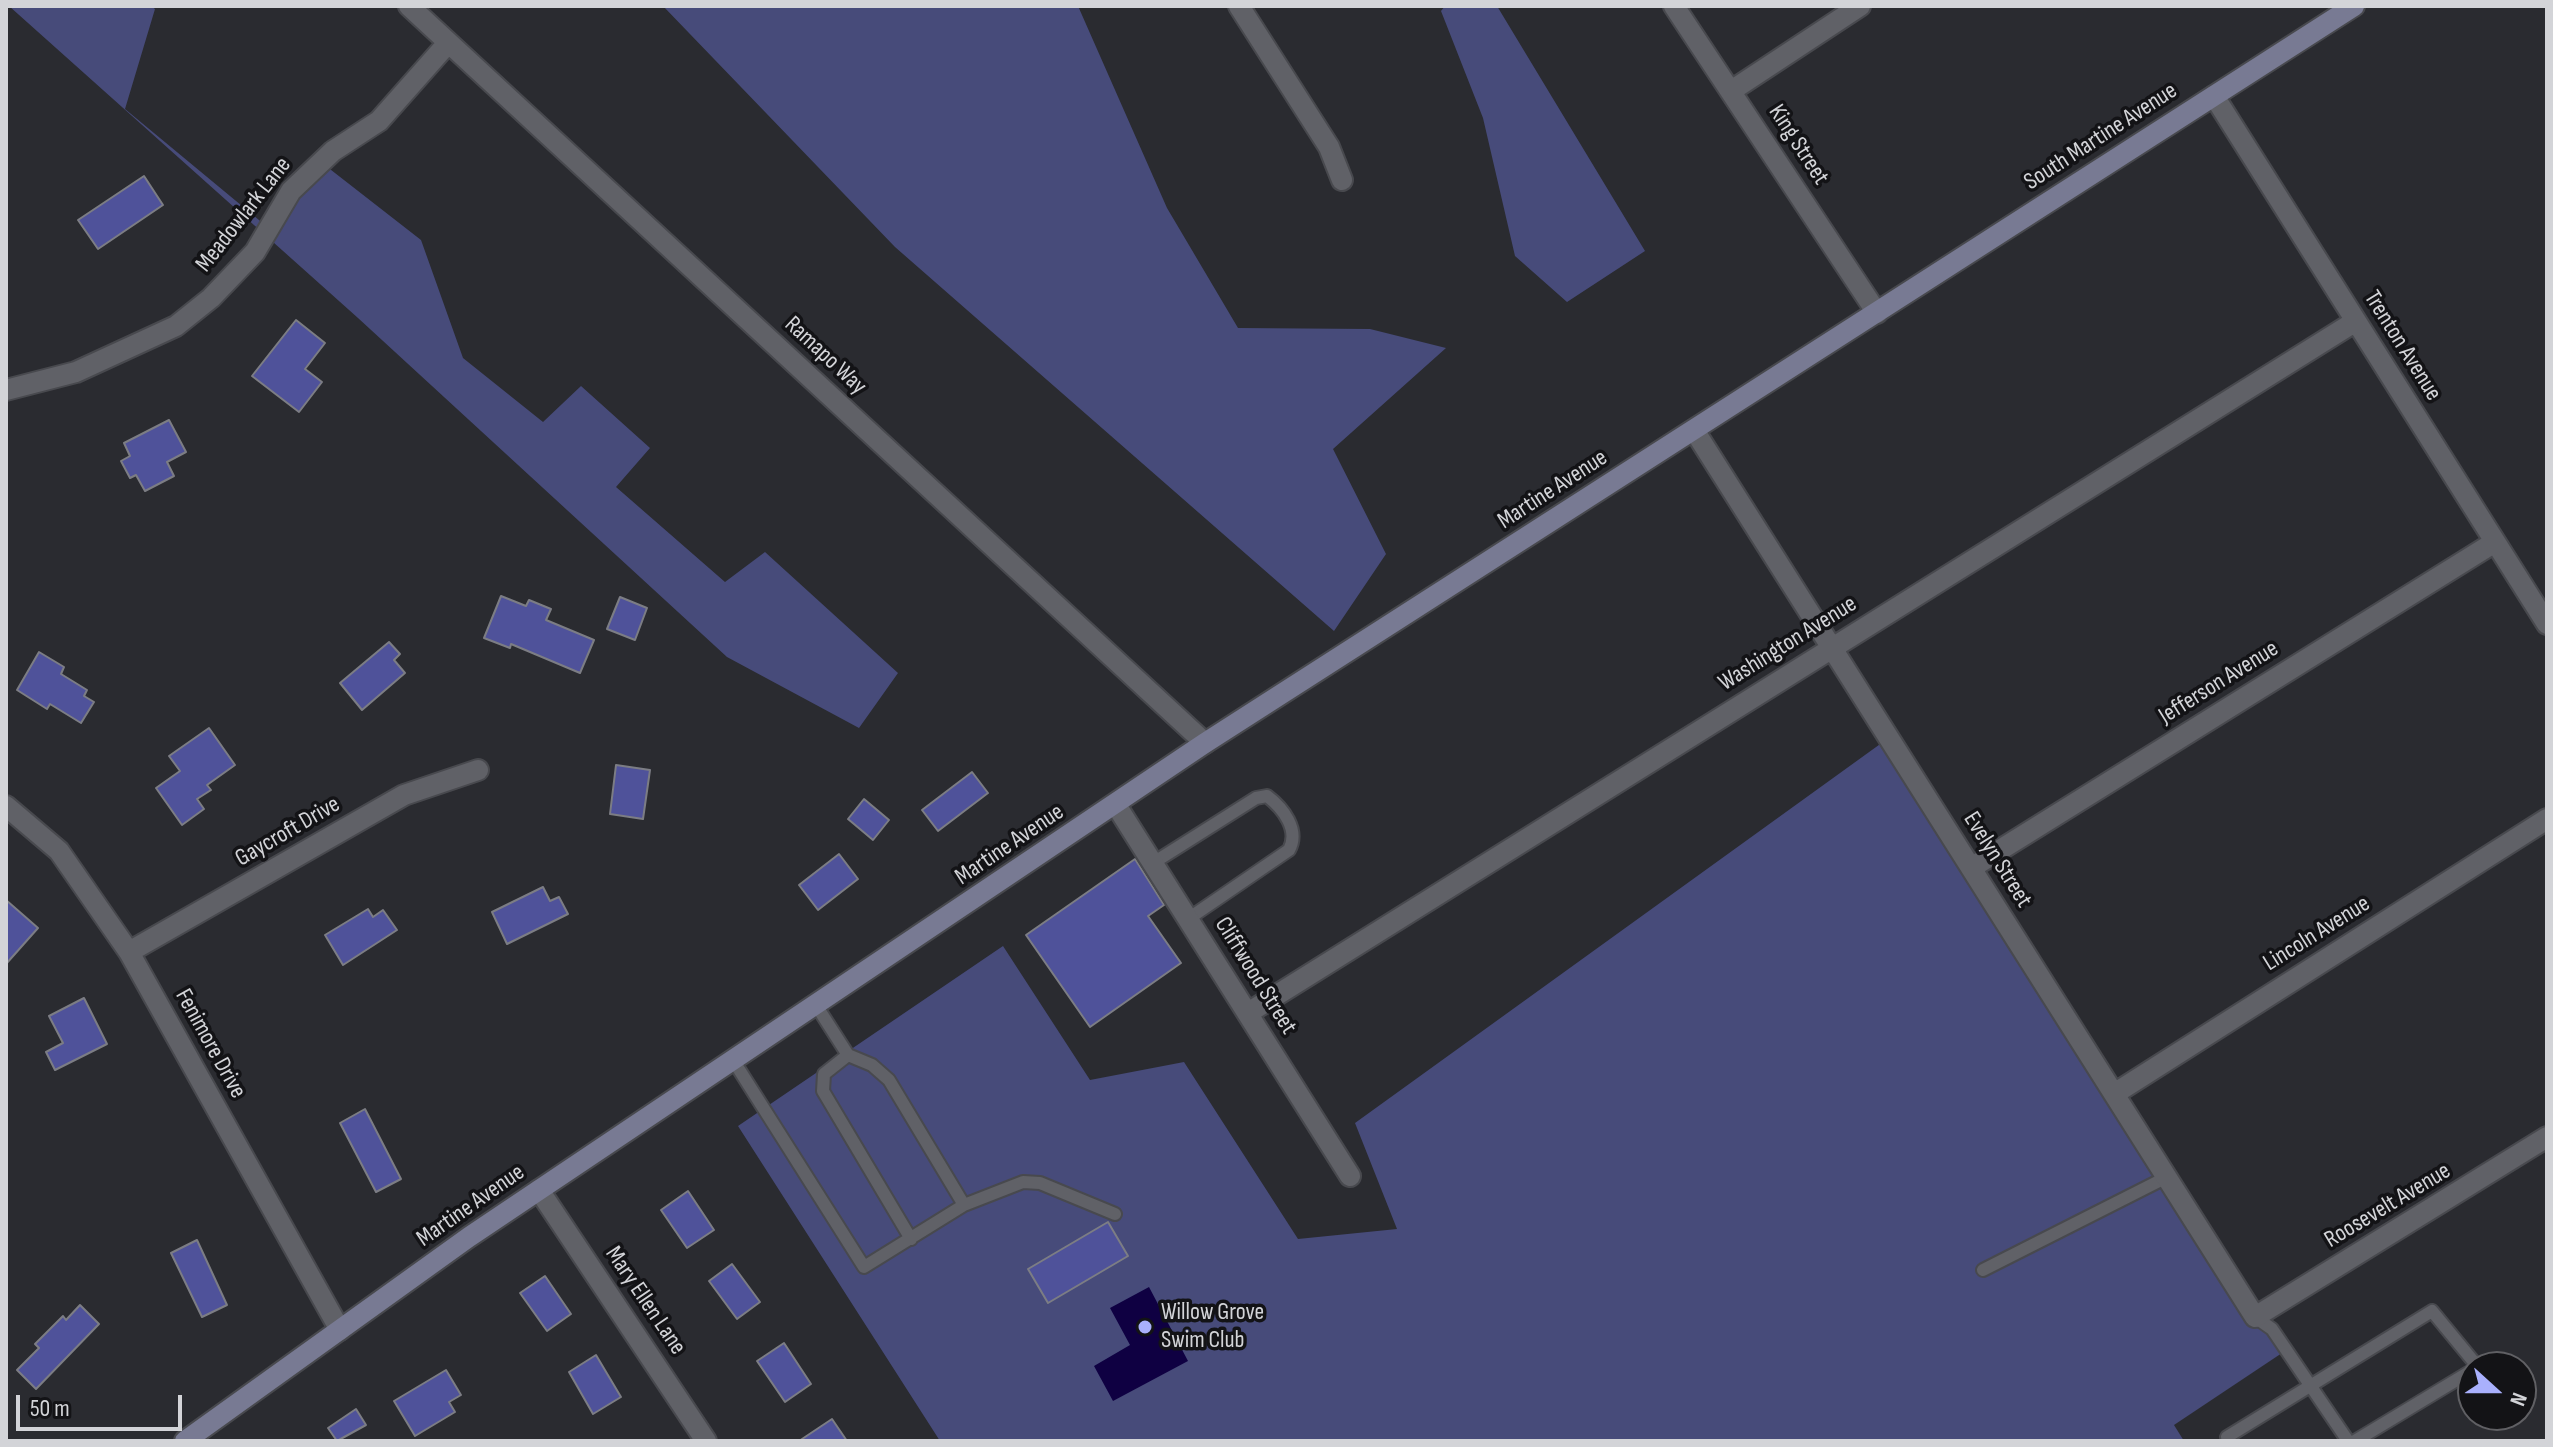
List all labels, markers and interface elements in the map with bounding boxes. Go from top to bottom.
street label: South Martine Avenue [2019,77,2183,197]
street label: King Street [1761,100,1835,190]
street label: Meadowlark Lane [190,152,298,278]
street label: Trenton Avenue [2357,286,2447,406]
street label: Ramapo Way [778,311,872,401]
street label: Martine Avenue [1493,444,1613,536]
street label: Washington Avenue [1714,590,1862,698]
street label: Jefferson Avenue [2154,635,2284,731]
street label: Gaycroft Drive [231,791,345,873]
street label: Martine Avenue [950,798,1070,892]
street label: Evelyn Street [1956,807,2038,913]
street label: Lincoln Avenue [2258,890,2376,978]
street label: Cliffwood Street [1208,912,1302,1040]
street label: Fenimore Drive [168,984,252,1104]
street label: Roosevelt Avenue [2320,1157,2456,1255]
street label: Martine Avenue [412,1158,530,1254]
street label: Mary Ellen Lane [598,1241,692,1361]
place label: Willow Grove Swim Club [1161,1299,1264,1355]
marker: Willow Grove Swim Club [1136,1318,1154,1336]
north arrow [2457,1351,2537,1431]
scale bar [20,1379,186,1429]
text: N [2503,1389,2533,1409]
text: 50 m [30,1394,70,1423]

